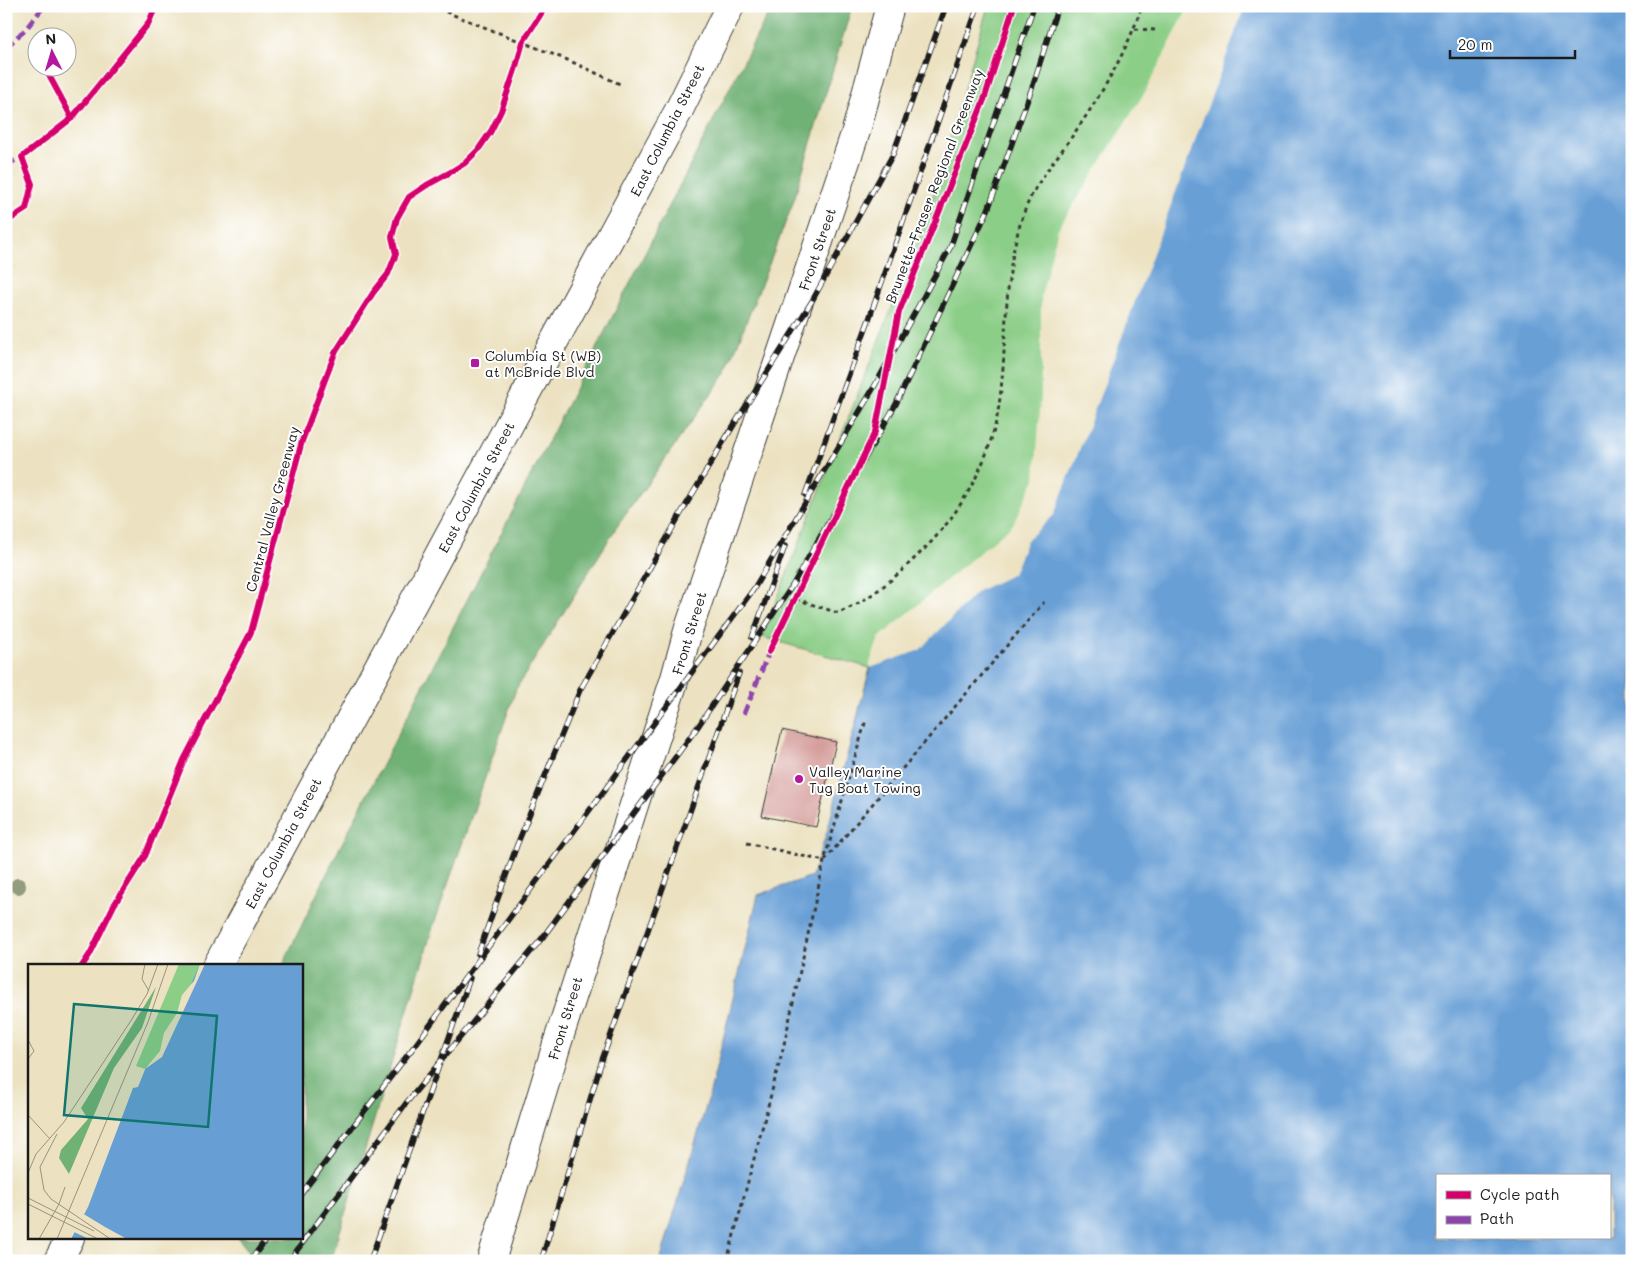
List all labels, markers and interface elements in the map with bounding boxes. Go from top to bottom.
north arrow [28,28,78,78]
scale bar [1450,28,1576,60]
text: N [45,29,57,48]
text: 20 m [1458,34,1492,54]
street label: East Columbia Street [625,61,709,199]
street label: Brunette-Fraser Regional Greenway [880,66,988,306]
street label: Front Street [794,205,840,293]
place label: Columbia St (WB) at McBride Blvd [485,346,601,381]
marker: Columbia St (WB) at McBride Blvd [469,357,481,369]
street label: East Columbia Street [433,418,519,556]
street label: Central Valley Greenway [241,424,303,594]
street label: Front Street [667,589,711,677]
place label: Valley Marine Tug Boat Towing [809,762,921,797]
marker: Valley Marine Tug Boat Towing [793,773,805,785]
street label: East Columbia Street [240,774,326,912]
inset map [28,964,302,1240]
street label: Front Street [543,974,587,1062]
legend [1436,1174,1610,1240]
text: Cycle path [1480,1184,1559,1204]
text: Path [1480,1208,1514,1228]

